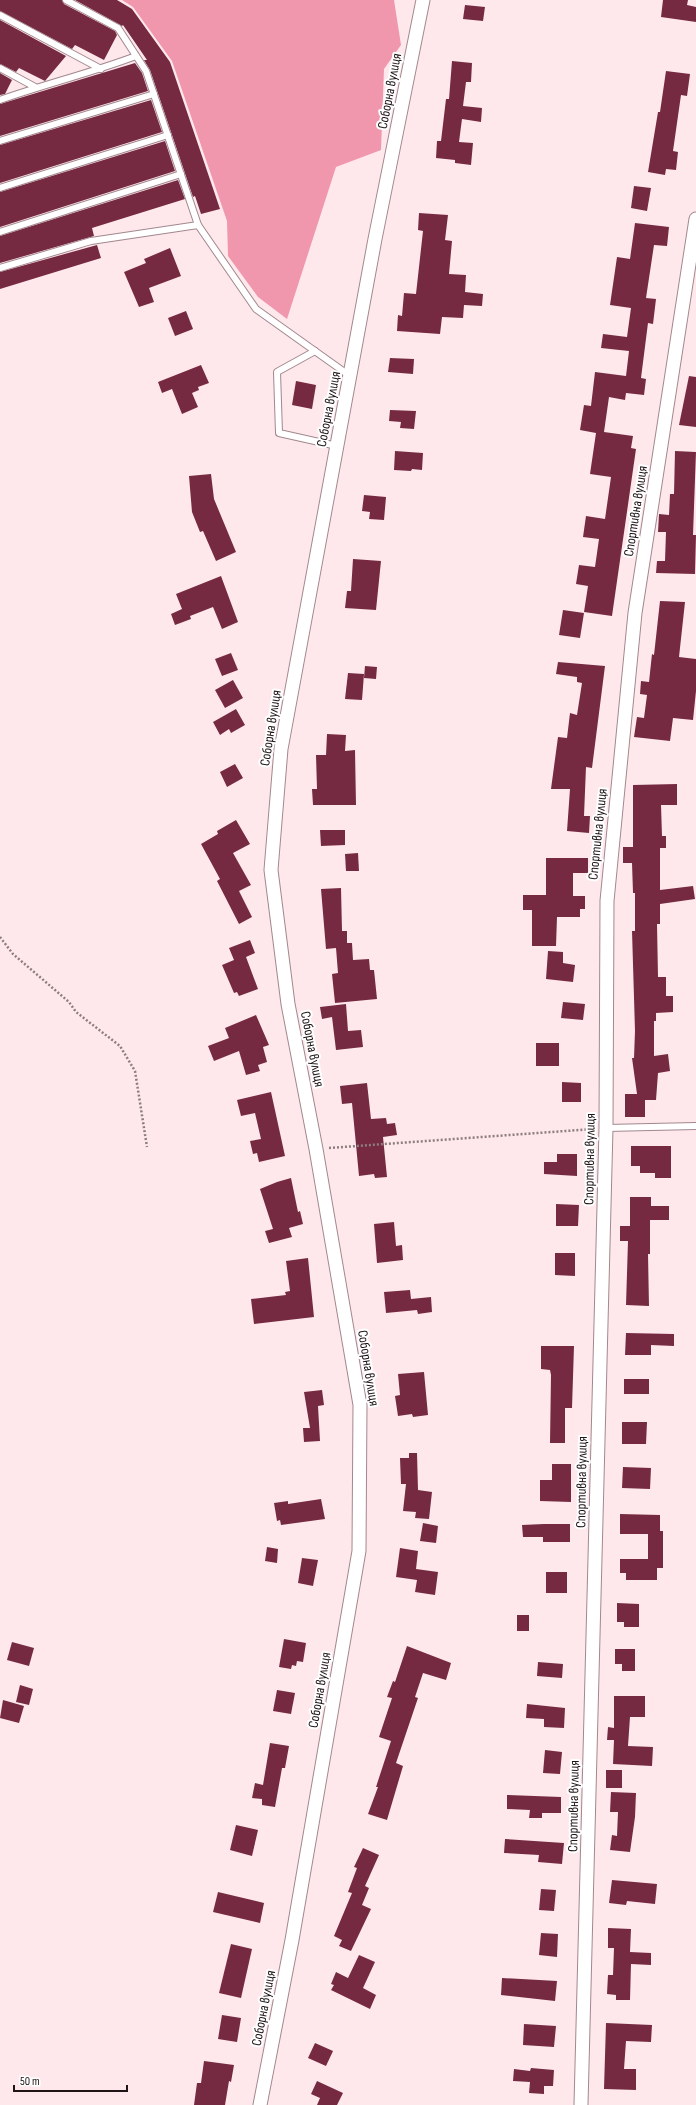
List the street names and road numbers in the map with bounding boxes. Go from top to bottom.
street label: Соборна вулиця [374,52,405,130]
street label: Соборна вулиця [313,370,344,448]
street label: Спортивна вулиця [620,464,651,558]
street label: Соборна вулиця [256,689,285,767]
street label: Спортивна вулиця [584,788,611,881]
street label: Соборна вулиця [297,1010,328,1088]
street label: Спортивна вулиця [580,1113,599,1205]
street label: Соборна вулиця [354,1329,383,1407]
street label: Спортивна вулиця [572,1436,591,1528]
street label: Соборна вулиця [304,1651,335,1729]
street label: Спортивна вулиця [564,1760,583,1852]
street label: Соборна вулиця [248,1969,279,2047]

